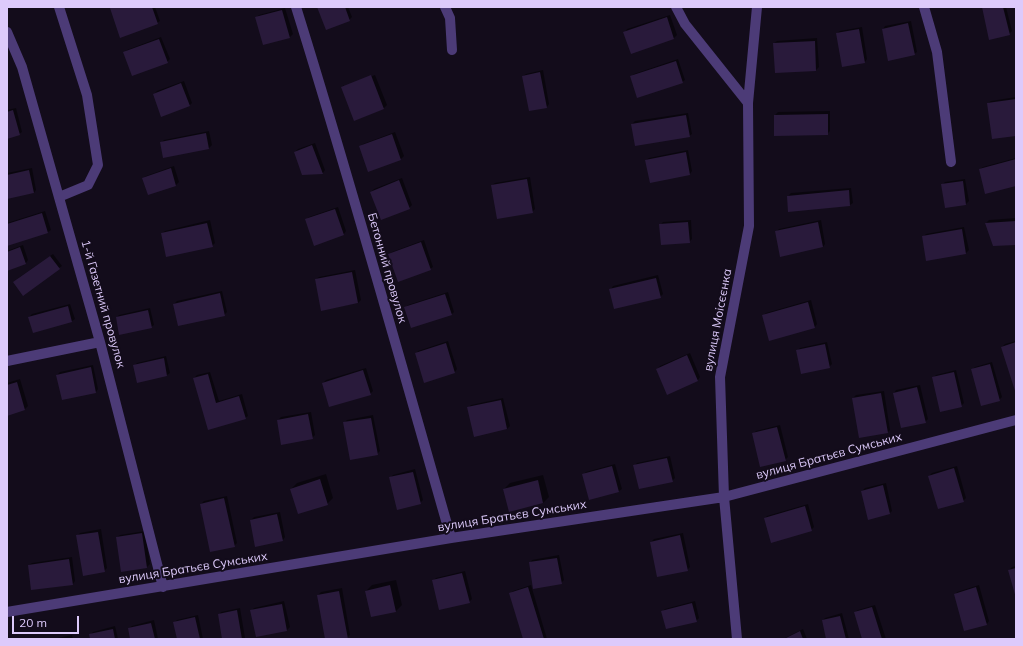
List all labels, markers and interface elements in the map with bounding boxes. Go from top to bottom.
street label: Бетонний провулок [364,211,410,325]
street label: 1-й Газетний провулок [78,238,128,370]
street label: вулиця Моісєєнка [701,268,735,372]
street label: вулиця Братьєв Сумських [755,430,903,482]
street label: вулиця Братьєв Сумських [437,497,587,535]
street label: вулиця Братьєв Сумських [118,549,268,587]
scale bar [14,608,81,634]
text: 20 m [19,615,47,630]

